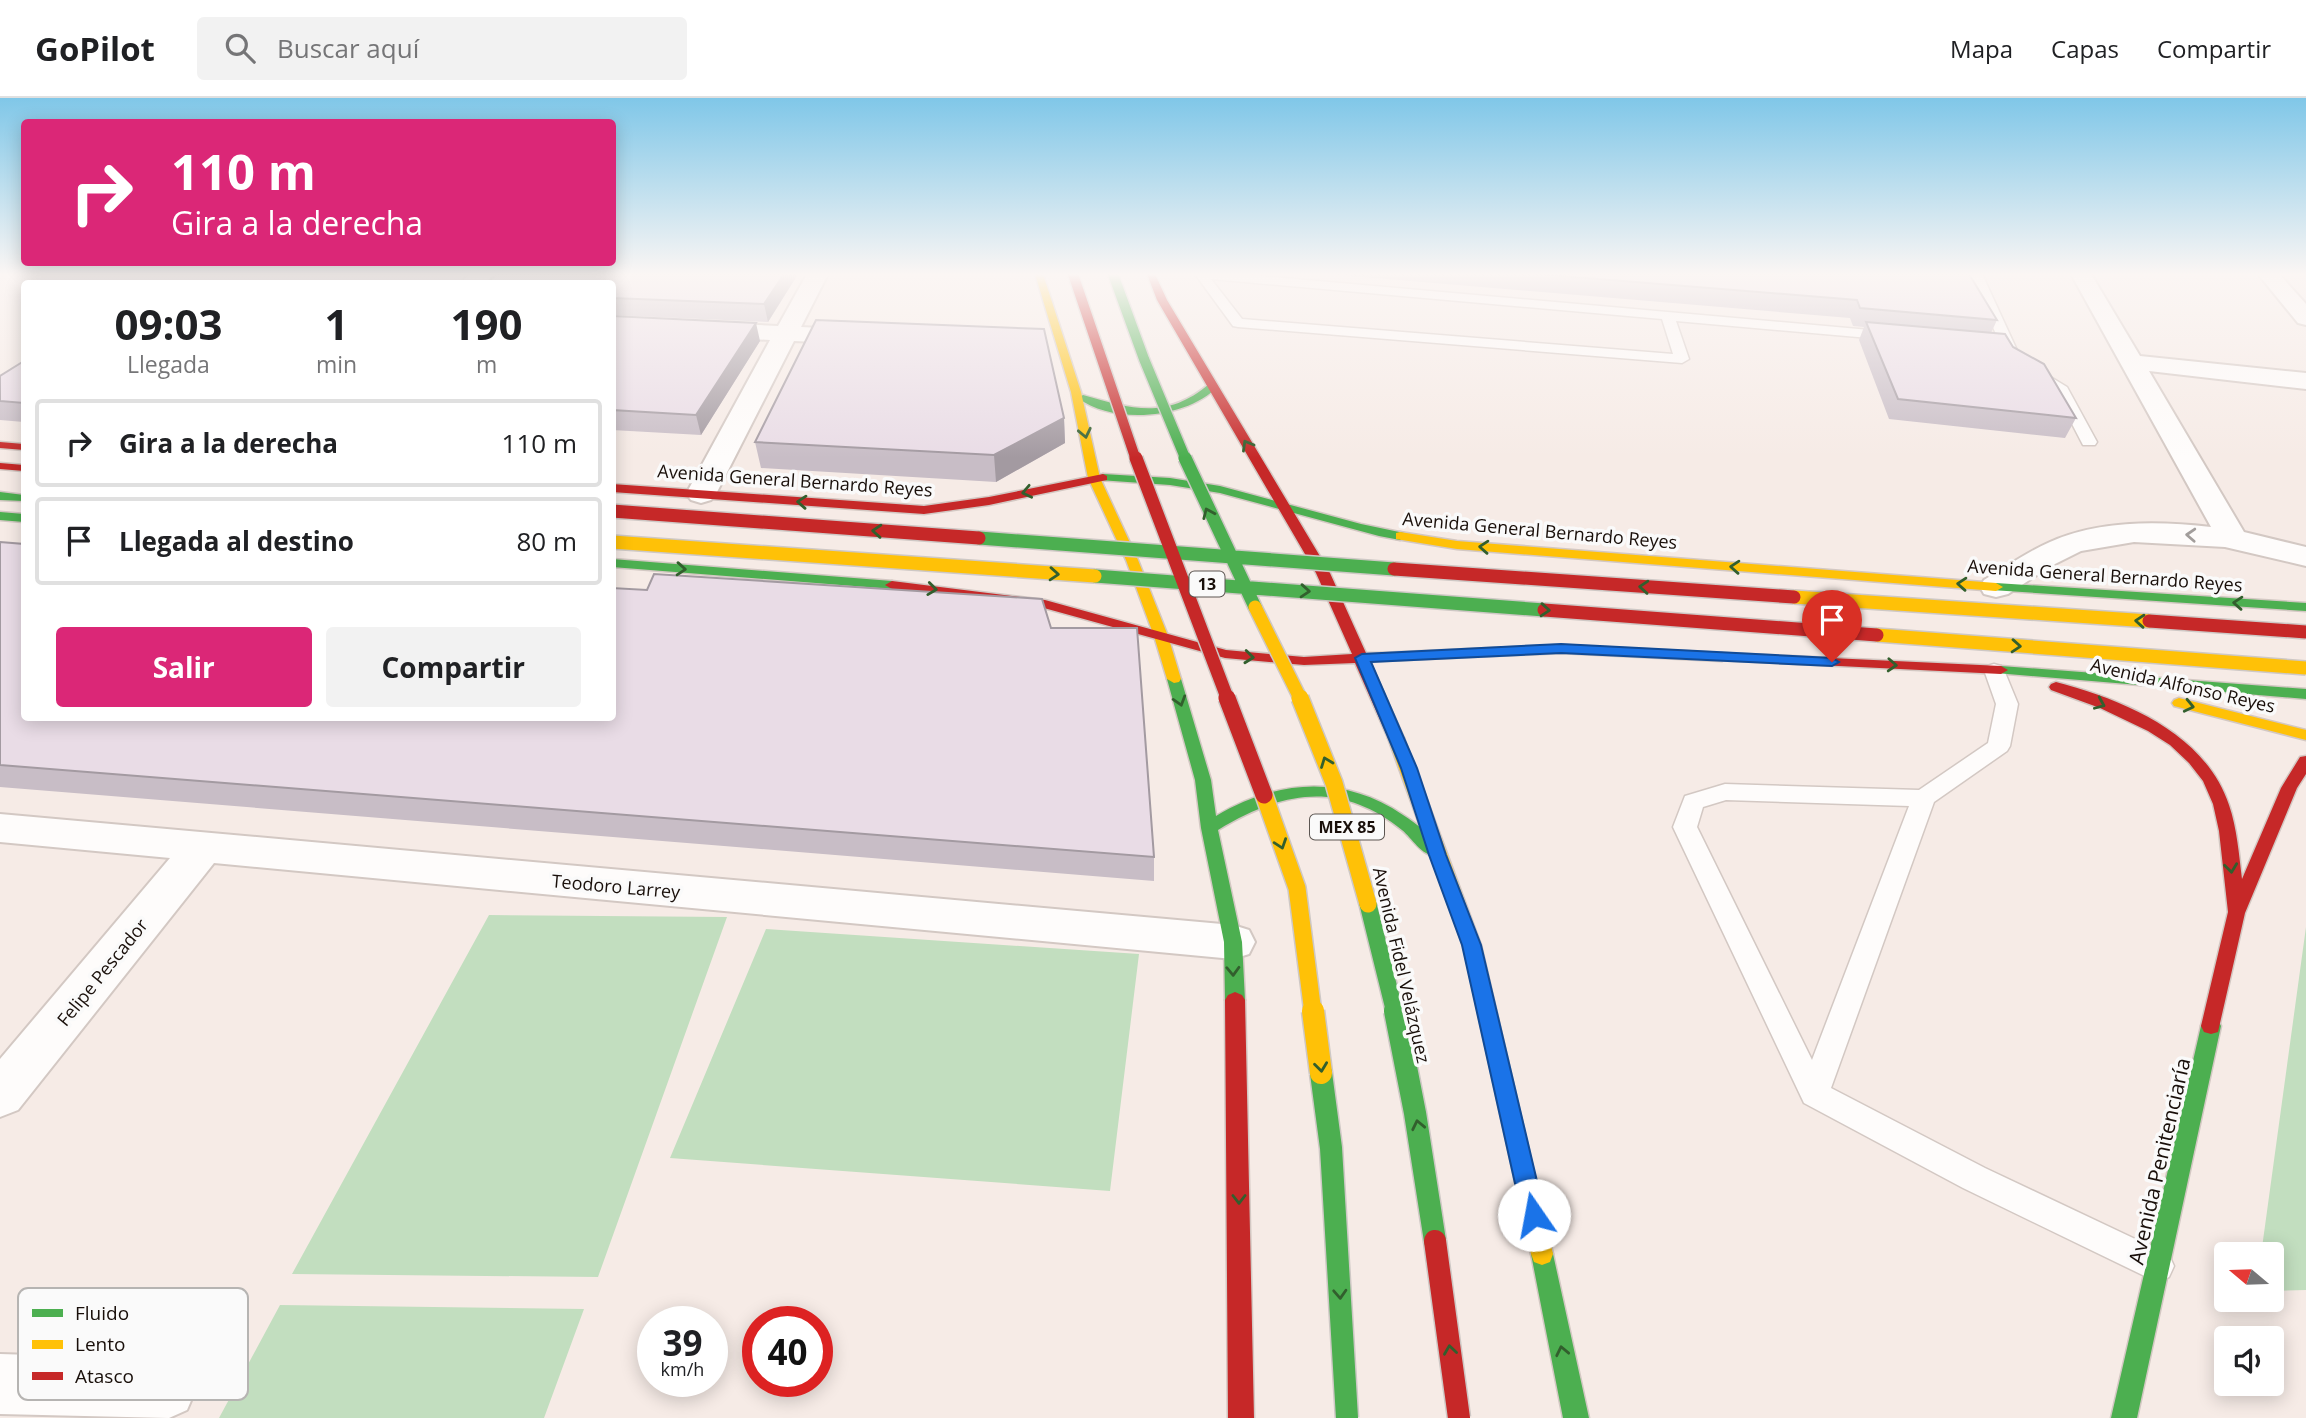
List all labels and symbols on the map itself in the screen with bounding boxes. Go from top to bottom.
one-way arrow [1076,427,1091,439]
one-way arrow [1242,439,1255,452]
street label: Avenida General Bernardo Reyes [657,458,933,502]
one-way arrow [1021,484,1033,499]
one-way arrow [796,494,807,509]
street label: Avenida General Bernardo Reyes [1402,506,1678,554]
one-way arrow [1202,507,1216,520]
one-way arrow [871,524,882,539]
one-way arrow [2185,528,2196,543]
one-way arrow [1478,540,1489,555]
street label: Avenida General Bernardo Reyes [1967,553,2243,597]
one-way arrow [1729,560,1740,575]
one-way arrow [675,561,686,576]
one-way arrow [1048,566,1059,581]
road number: 13 [1190,572,1224,597]
one-way arrow [1956,577,1967,592]
one-way arrow [1639,580,1650,595]
one-way arrow [926,582,937,597]
one-way arrow [1300,584,1311,599]
pin [1802,590,1862,662]
one-way arrow [2232,596,2243,611]
one-way arrow [1539,602,1550,617]
one-way arrow [2134,614,2145,629]
one-way arrow [2011,638,2022,653]
one-way arrow [1244,649,1255,664]
street label: Avenida Alfonso Reyes [2088,652,2278,718]
one-way arrow [1887,658,1898,673]
one-way arrow [1172,695,1187,707]
one-way arrow [2093,696,2105,710]
one-way arrow [2183,697,2195,712]
one-way arrow [1321,757,1335,769]
road number: MEX 85 [1310,814,1384,840]
one-way arrow [1273,837,1287,849]
one-way arrow [2223,862,2238,874]
street label: Avenida Fidel Velázquez [1368,865,1436,1065]
street label: Teodoro Larrey [551,868,682,904]
street label: Felipe Pescador [51,913,153,1031]
one-way arrow [1226,966,1241,977]
street label: Avenida Penitenciaría [2122,1055,2196,1267]
one-way arrow [1313,1061,1328,1073]
one-way arrow [1412,1119,1427,1131]
position arrow [1497,1178,1571,1252]
one-way arrow [1231,1194,1247,1205]
north arrow [2214,1242,2284,1312]
legend [18,1288,248,1400]
one-way arrow [1332,1288,1347,1299]
text: Fluido [75,1300,129,1326]
speed limit sign: 40 [742,1306,833,1397]
text: Lento [75,1331,125,1357]
one-way arrow [1442,1345,1457,1356]
one-way arrow [1556,1345,1571,1357]
text: Atasco [75,1363,134,1389]

